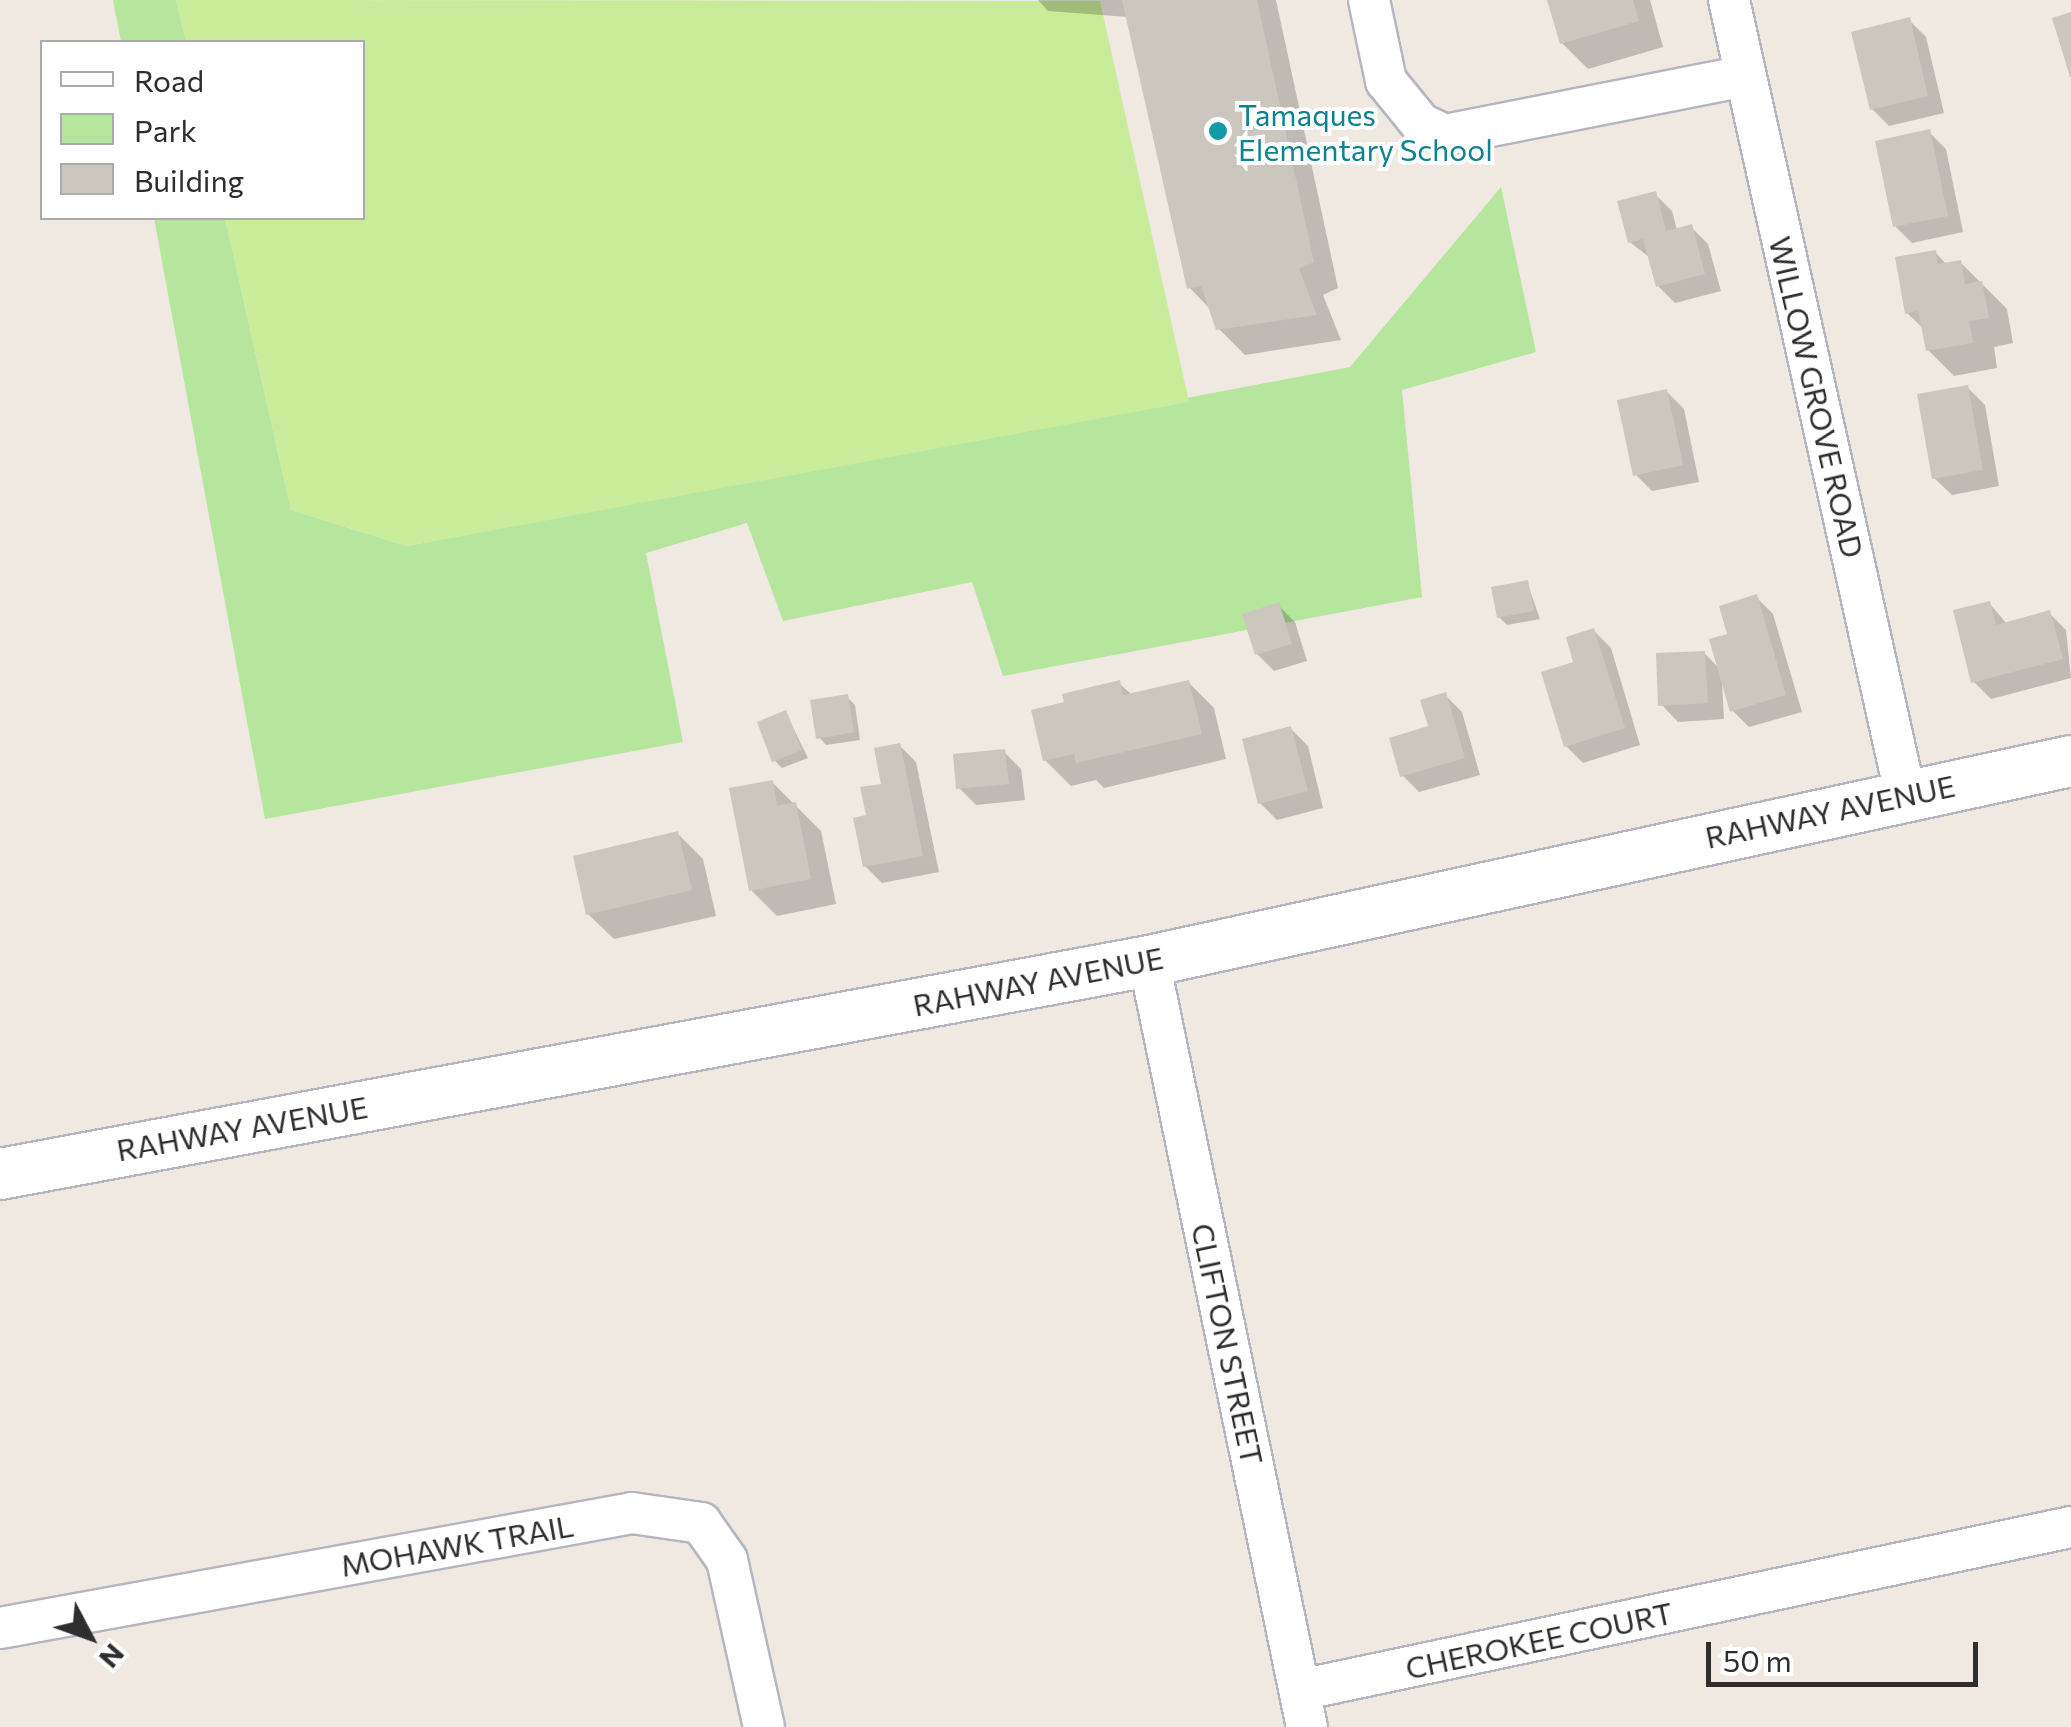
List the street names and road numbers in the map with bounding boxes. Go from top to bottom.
street label: WILLOW GROVE ROAD [1762,233,1872,561]
street label: RAHWAY AVENUE [1702,767,1958,855]
street label: RAHWAY AVENUE [910,939,1166,1023]
street label: RAHWAY AVENUE [114,1088,370,1168]
street label: CLIFTON STREET [1185,1220,1271,1468]
street label: MOHAWK TRAIL [338,1507,576,1583]
street label: CHEROKEE COURT [1402,1594,1676,1686]

